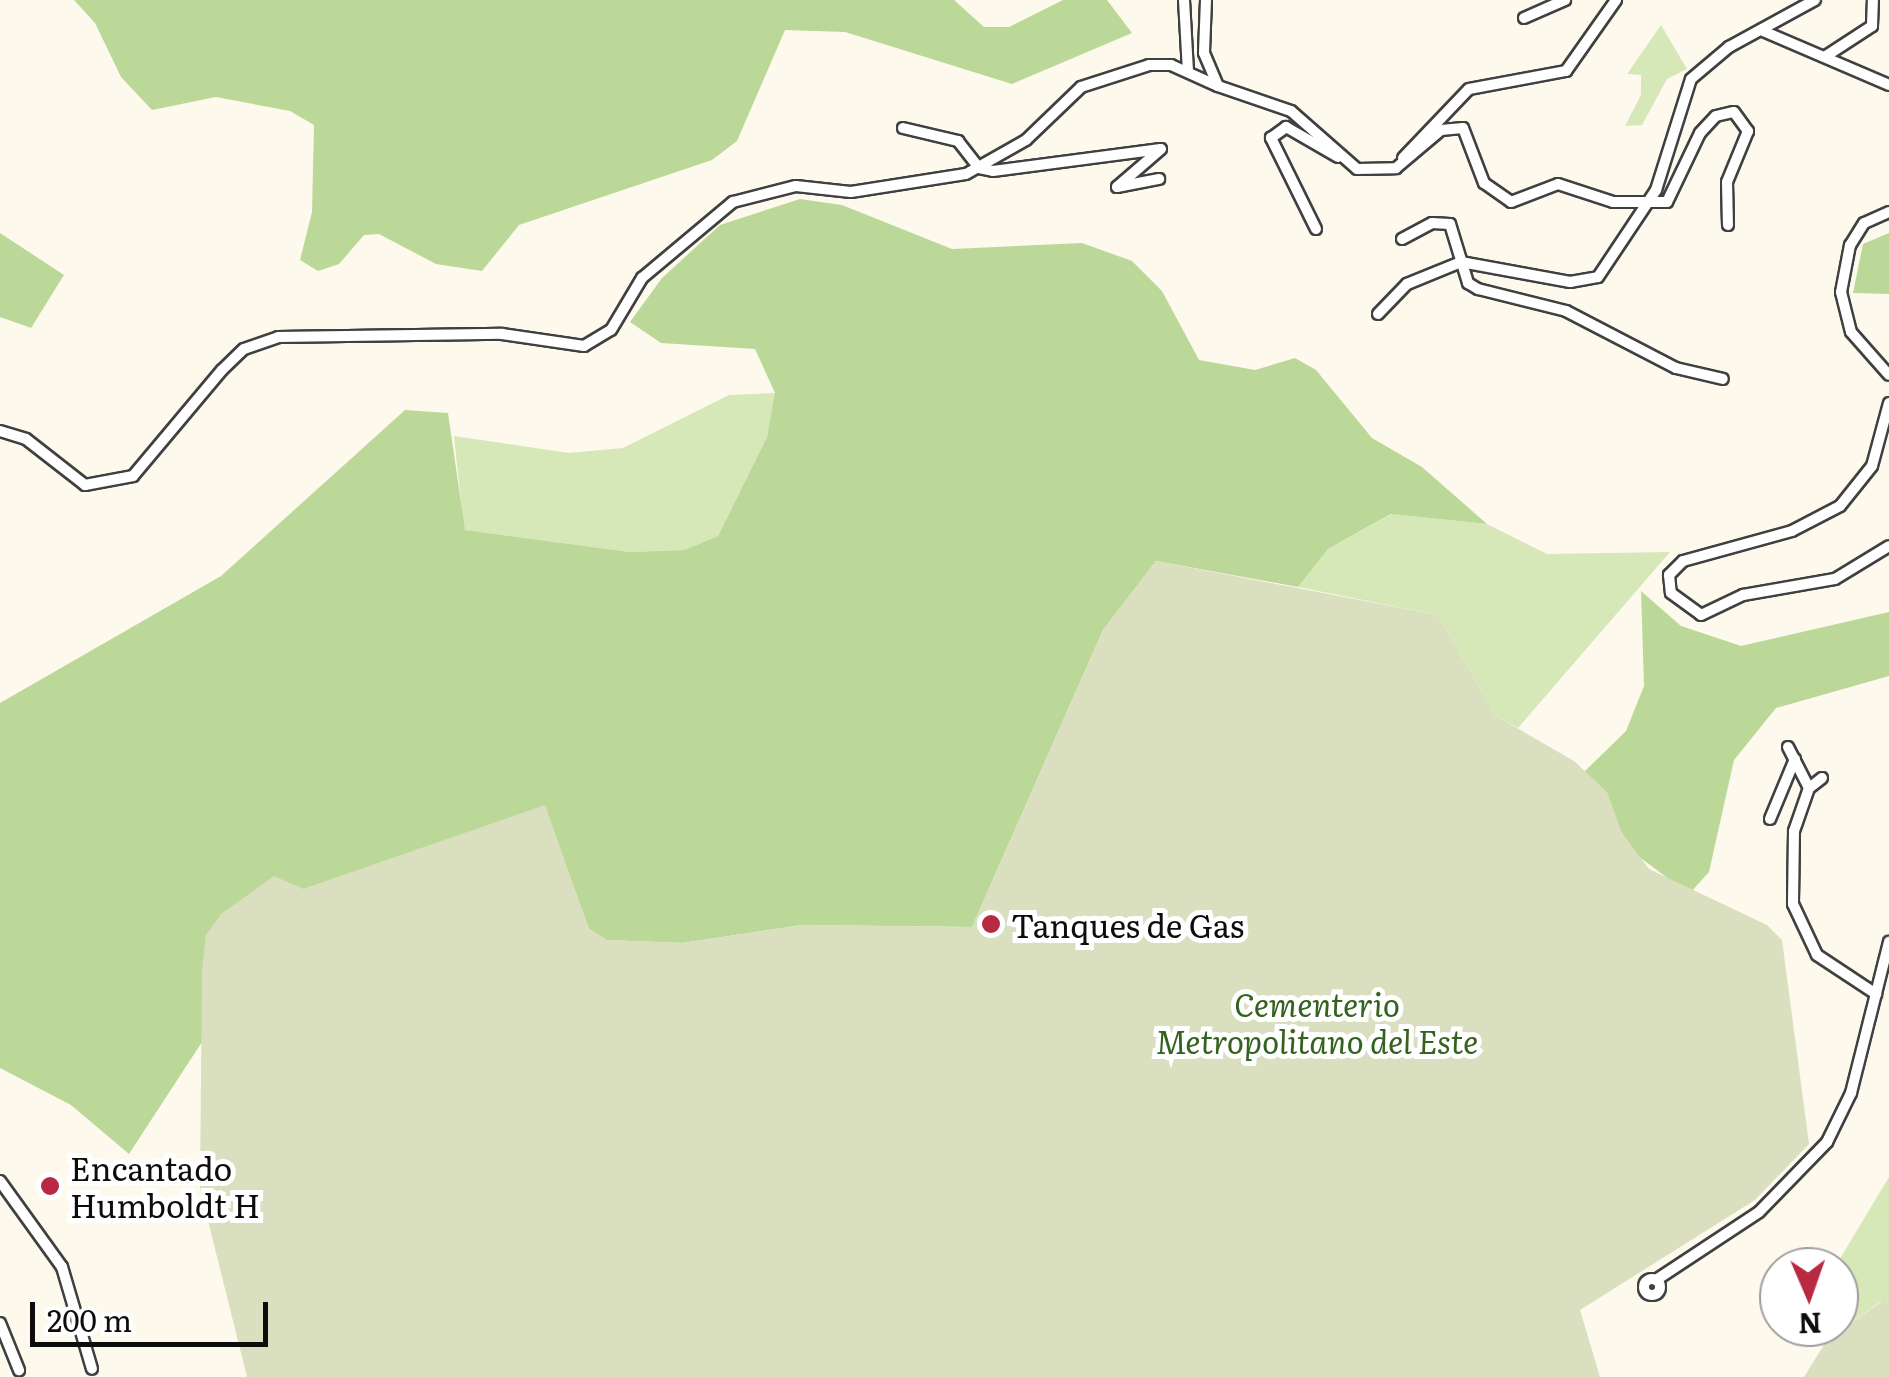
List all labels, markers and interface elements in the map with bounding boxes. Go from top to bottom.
place label: Tanques de Gas [1011,905,1244,943]
marker: Tanques de Gas [980,913,1002,935]
park label: Cementerio Metropolitano del Este [1156,985,1478,1060]
place label: Encantado Humboldt H [70,1149,260,1224]
marker: Encantado Humboldt H [39,1175,61,1197]
north arrow [1759,1247,1859,1347]
scale bar [35,1282,272,1344]
text: 200 m [47,1297,132,1341]
text: N [1798,1304,1822,1346]

